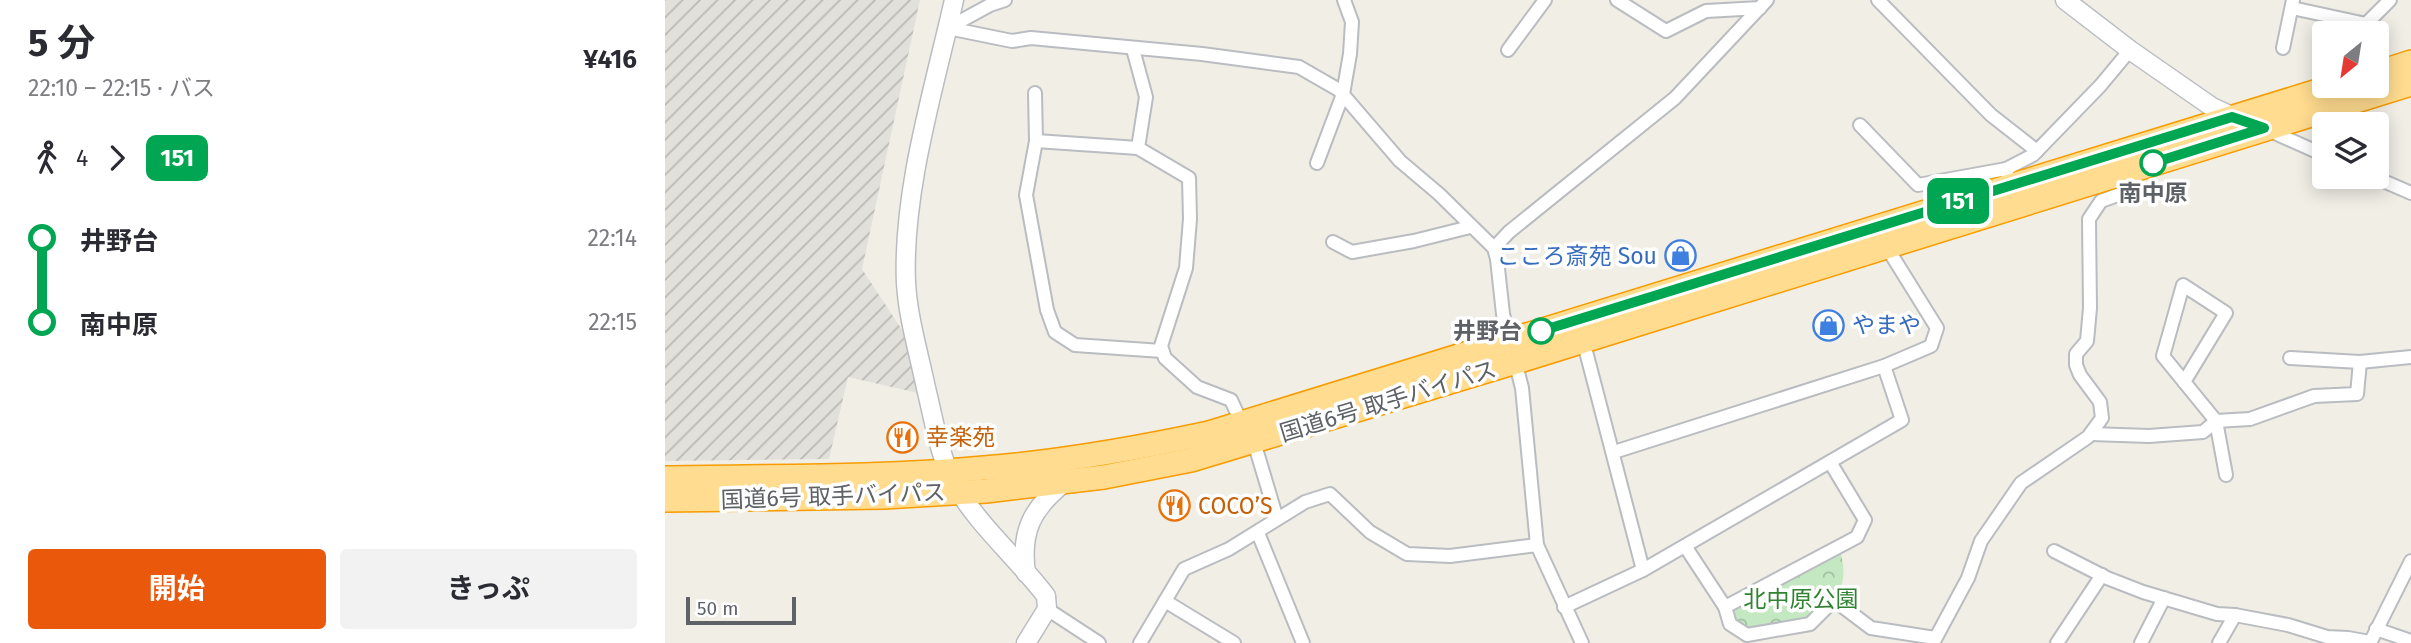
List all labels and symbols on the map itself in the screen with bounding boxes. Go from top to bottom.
north arrow [2312,21,2389,98]
marker: 南中原 [2140,150,2166,176]
line badge: 151 [1918,178,1998,224]
place label: 南中原 [2119,179,2188,207]
shop icon: こころ斎苑 Sou [1663,239,1697,273]
place label: こころ斎苑 Sou [1497,242,1657,270]
shop icon: やまや [1812,308,1846,342]
place label: やまや [1852,311,1921,339]
place label: 井野台 [1453,317,1522,345]
marker: 井野台 [1528,318,1554,344]
street label: 国道6号 取手バイパス [1276,355,1500,447]
restaurant icon: 幸楽苑 [886,420,920,454]
place label: 幸楽苑 [926,423,995,451]
street label: 国道6号 取手バイパス [720,478,946,514]
restaurant icon: COCO’S [1158,489,1192,523]
place label: COCO’S [1198,492,1272,520]
park label: 北中原公園 [1744,585,1859,613]
scale bar [686,594,796,626]

